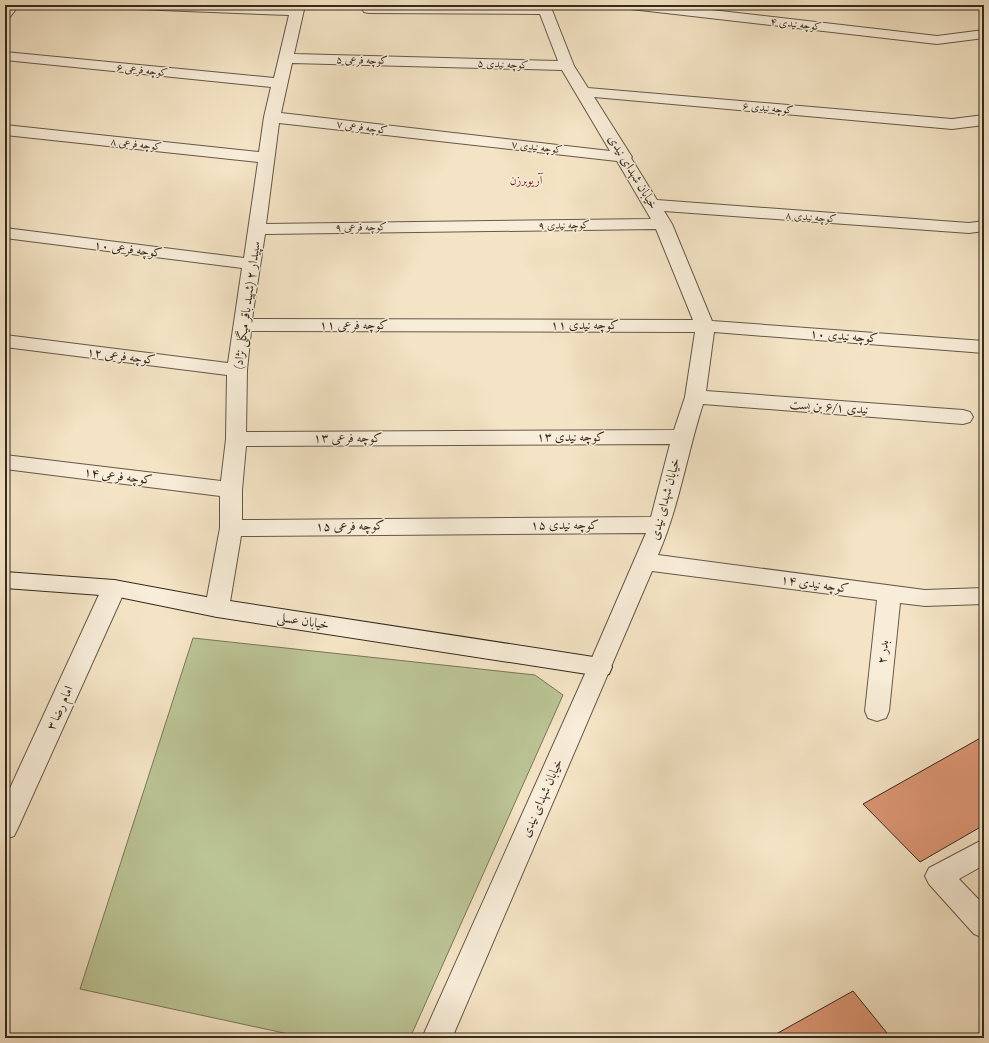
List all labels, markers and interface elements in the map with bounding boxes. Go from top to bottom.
street label: کوچه نیدی ۴ [770,15,822,34]
street label: کوچه فرعی ۵ [336,53,388,68]
street label: کوچه نیدی ۵ [477,57,529,72]
street label: کوچه فرعی ۶ [115,61,168,80]
street label: کوچه نیدی ۶ [742,99,794,118]
street label: کوچه فرعی ۷ [335,117,388,138]
street label: خیابان شهدای نیدی [604,132,662,212]
street label: کوچه فرعی ۸ [109,135,162,154]
street label: کوچه نیدی ۷ [511,138,563,157]
district label: آریو‌برزن [510,172,544,188]
street label: کوچه نیدی ۸ [785,209,837,226]
street label: کوچه نیدی ۹ [538,218,590,233]
street label: کوچه فرعی ۹ [335,220,387,235]
street label: کوچه فرعی ۱۰ [93,237,163,261]
street label: سپیدار ۲ (شهید باقر میگلی نژاد) [229,240,266,370]
street label: کوچه فرعی ۱۱ [320,317,388,333]
street label: کوچه نیدی ۱۱ [551,317,619,333]
street label: کوچه نیدی ۱۰ [809,326,879,346]
street label: کوچه فرعی ۱۲ [86,344,156,368]
street label: نیدی ۶/۱ بن بست [789,396,869,418]
street label: کوچه نیدی ۱۳ [537,429,605,445]
street label: کوچه فرعی ۱۳ [314,430,382,446]
street label: خیابان شهدای نیدی [646,456,684,542]
street label: کوچه فرعی ۱۴ [83,464,153,488]
street label: کوچه فرعی ۱۵ [315,517,385,535]
street label: کوچه نیدی ۱۵ [531,517,599,533]
street label: کوچه نیدی ۱۴ [780,571,850,597]
street label: خیابان عسلی [276,609,330,635]
street label: بدر ۲ [874,639,892,665]
street label: امام رضا ۳ [43,683,80,734]
street label: خیابان شهدای نیدی [518,756,566,840]

